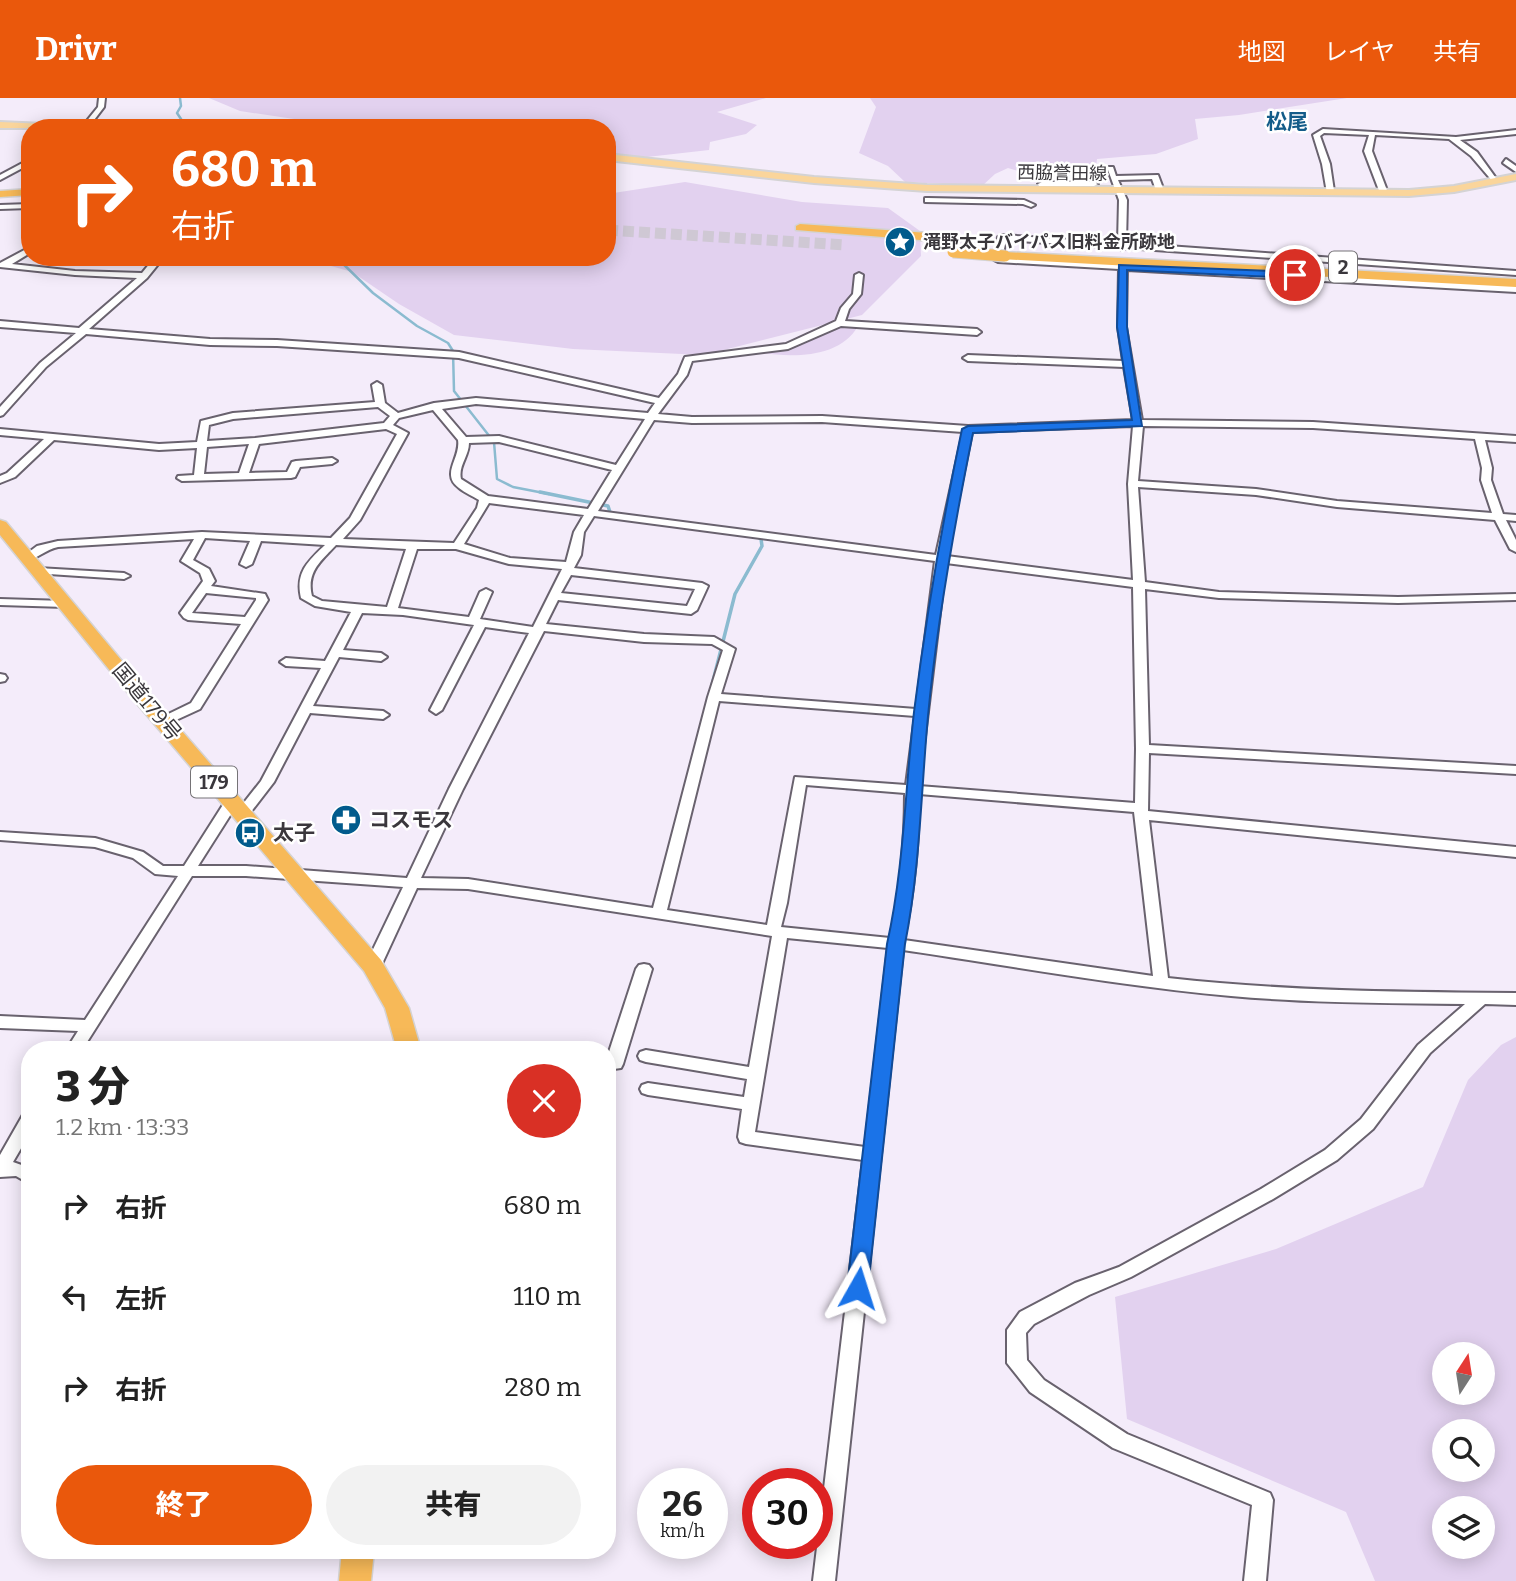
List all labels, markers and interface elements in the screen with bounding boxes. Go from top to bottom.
text: Drivr [35,29,117,69]
text: 地図 [1238,38,1286,66]
text: レイヤ [1324,38,1395,66]
text: 共有 [1433,38,1481,66]
district label: 松尾 [1266,109,1308,135]
text: 680 m [171,140,316,199]
icon: right [56,147,147,238]
street label: 西脇誉田線 [1017,161,1107,185]
text: 右折 [171,207,235,245]
place icon: 滝野太子バイパス旧料金所跡地 [883,225,917,259]
place label: 滝野太子バイパス旧料金所跡地 [923,231,1175,253]
pin [1265,245,1325,305]
road number: 2 [1329,252,1357,282]
icon: arrive [1276,256,1314,294]
street label: 国道179号 [107,658,187,746]
road number: 179 [191,766,237,797]
pharmacy icon: コスモス [329,803,363,837]
place label: コスモス [369,807,453,833]
bus stop icon: 太子 [233,816,267,850]
place label: 太子 [273,820,315,846]
text: 3 分 [56,1062,129,1112]
button: close [507,1064,581,1138]
text: 1.2 km · 13:33 [56,1113,189,1141]
icon: right [56,1187,94,1225]
text: 680 m [503,1190,581,1221]
text: 右折 [115,1193,167,1224]
position arrow [821,1251,895,1325]
icon: left [56,1278,94,1316]
text: 110 m [513,1281,581,1312]
text: 左折 [115,1284,167,1315]
north arrow [1432,1342,1494,1405]
map controls [1432,1342,1495,1559]
icon: right [56,1369,94,1407]
text: 280 m [505,1372,581,1403]
text: 右折 [115,1375,167,1406]
button: search [1432,1419,1495,1482]
button: 終了 [56,1465,312,1545]
button: 共有 [326,1465,581,1545]
speed limit sign: 30 [742,1468,833,1559]
text: 26 [662,1483,703,1525]
button: layers [1432,1496,1495,1559]
text: km/h [660,1520,705,1542]

